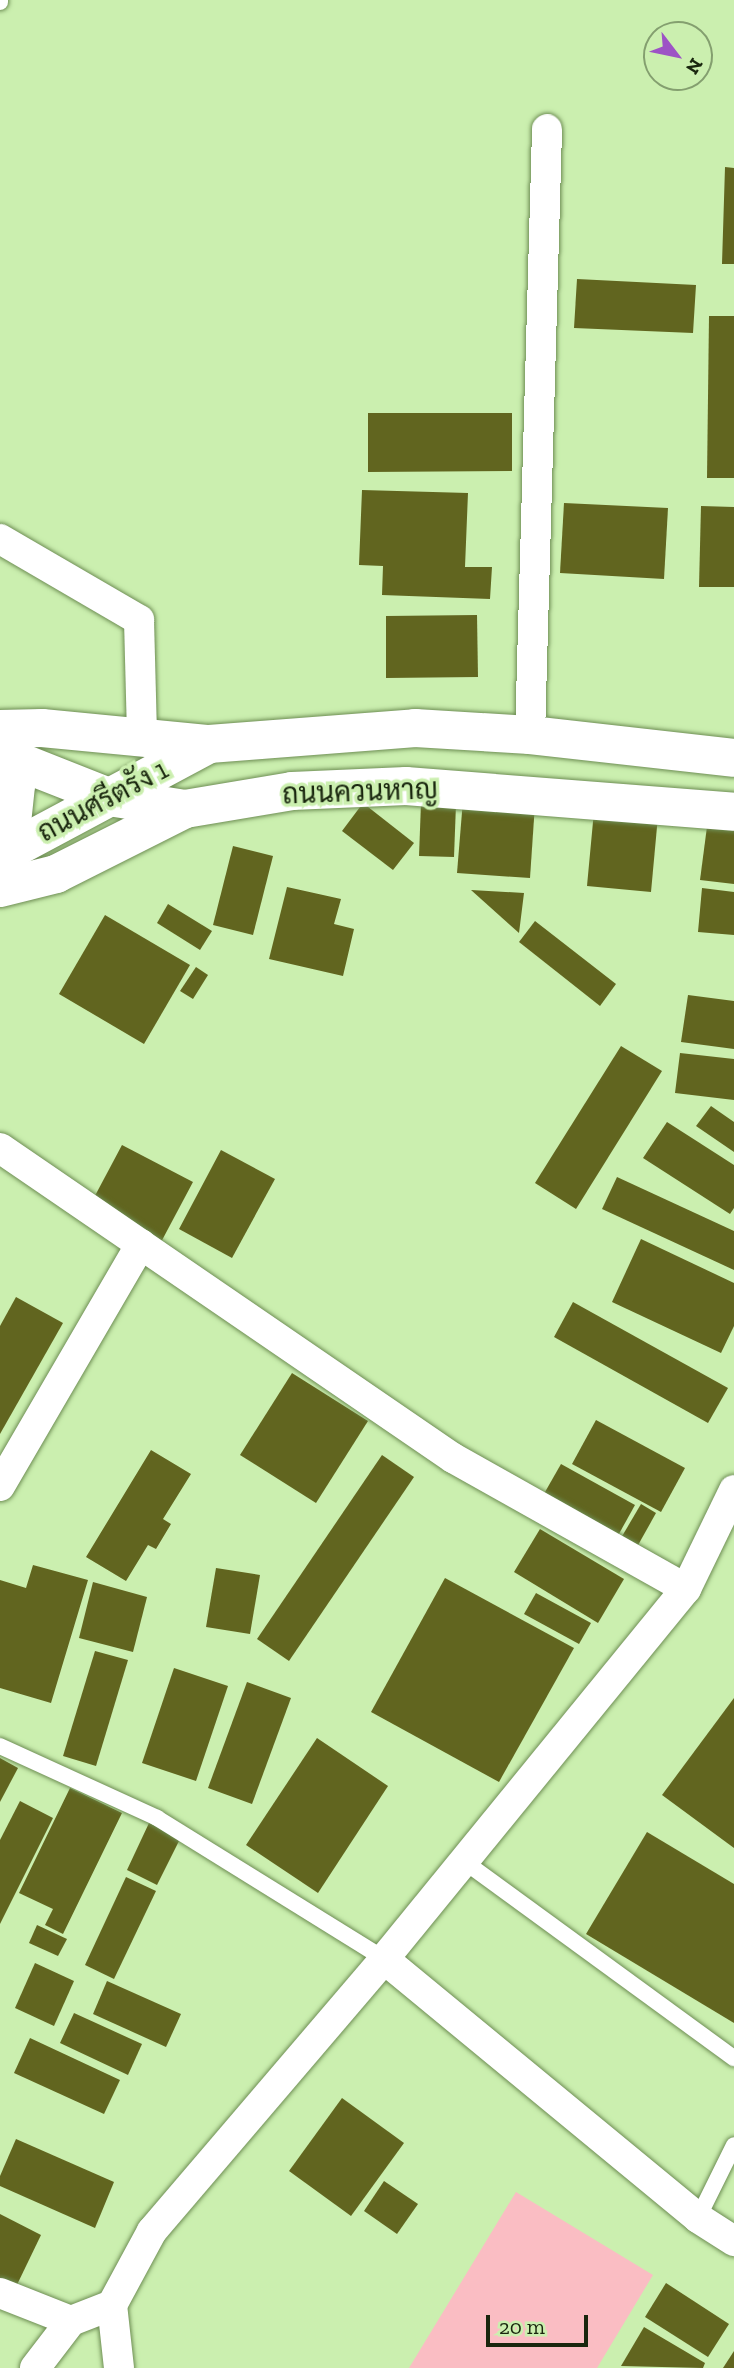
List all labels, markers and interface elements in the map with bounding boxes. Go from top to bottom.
north arrow [643,21,713,91]
text: N [681,54,708,79]
street label: ถนนศรีตรัง 1 [32,753,174,849]
street label: ถนนควนหาญ [282,772,438,812]
scale bar [489,2302,590,2346]
text: 20 m [499,2314,545,2339]

